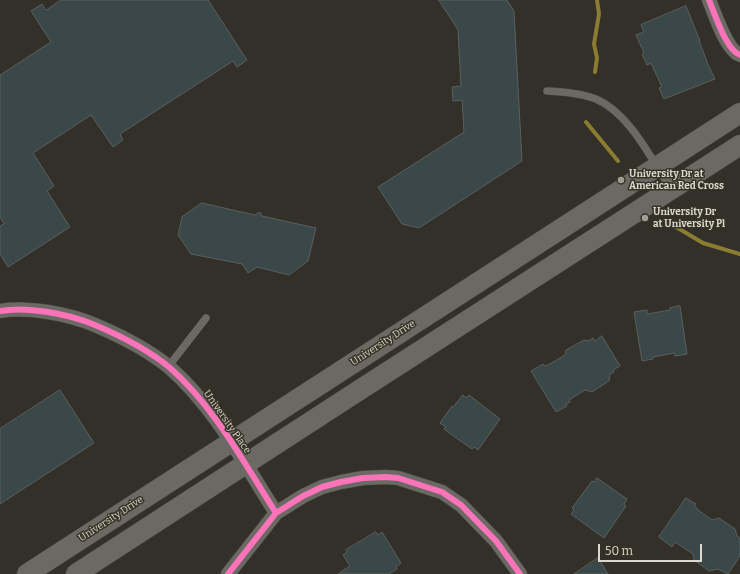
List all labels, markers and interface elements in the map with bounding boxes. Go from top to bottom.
place label: University Dr at American Red Cross [629,168,724,192]
marker: University Dr at American Red Cross [616,175,626,185]
place label: University Dr at University Pl [653,206,725,230]
marker: University Dr at University Pl [640,213,650,223]
street label: University Drive [348,318,418,368]
street label: University Place [201,388,253,456]
street label: University Drive [76,494,146,544]
scale bar [600,536,704,562]
text: 50 m [605,544,633,558]

